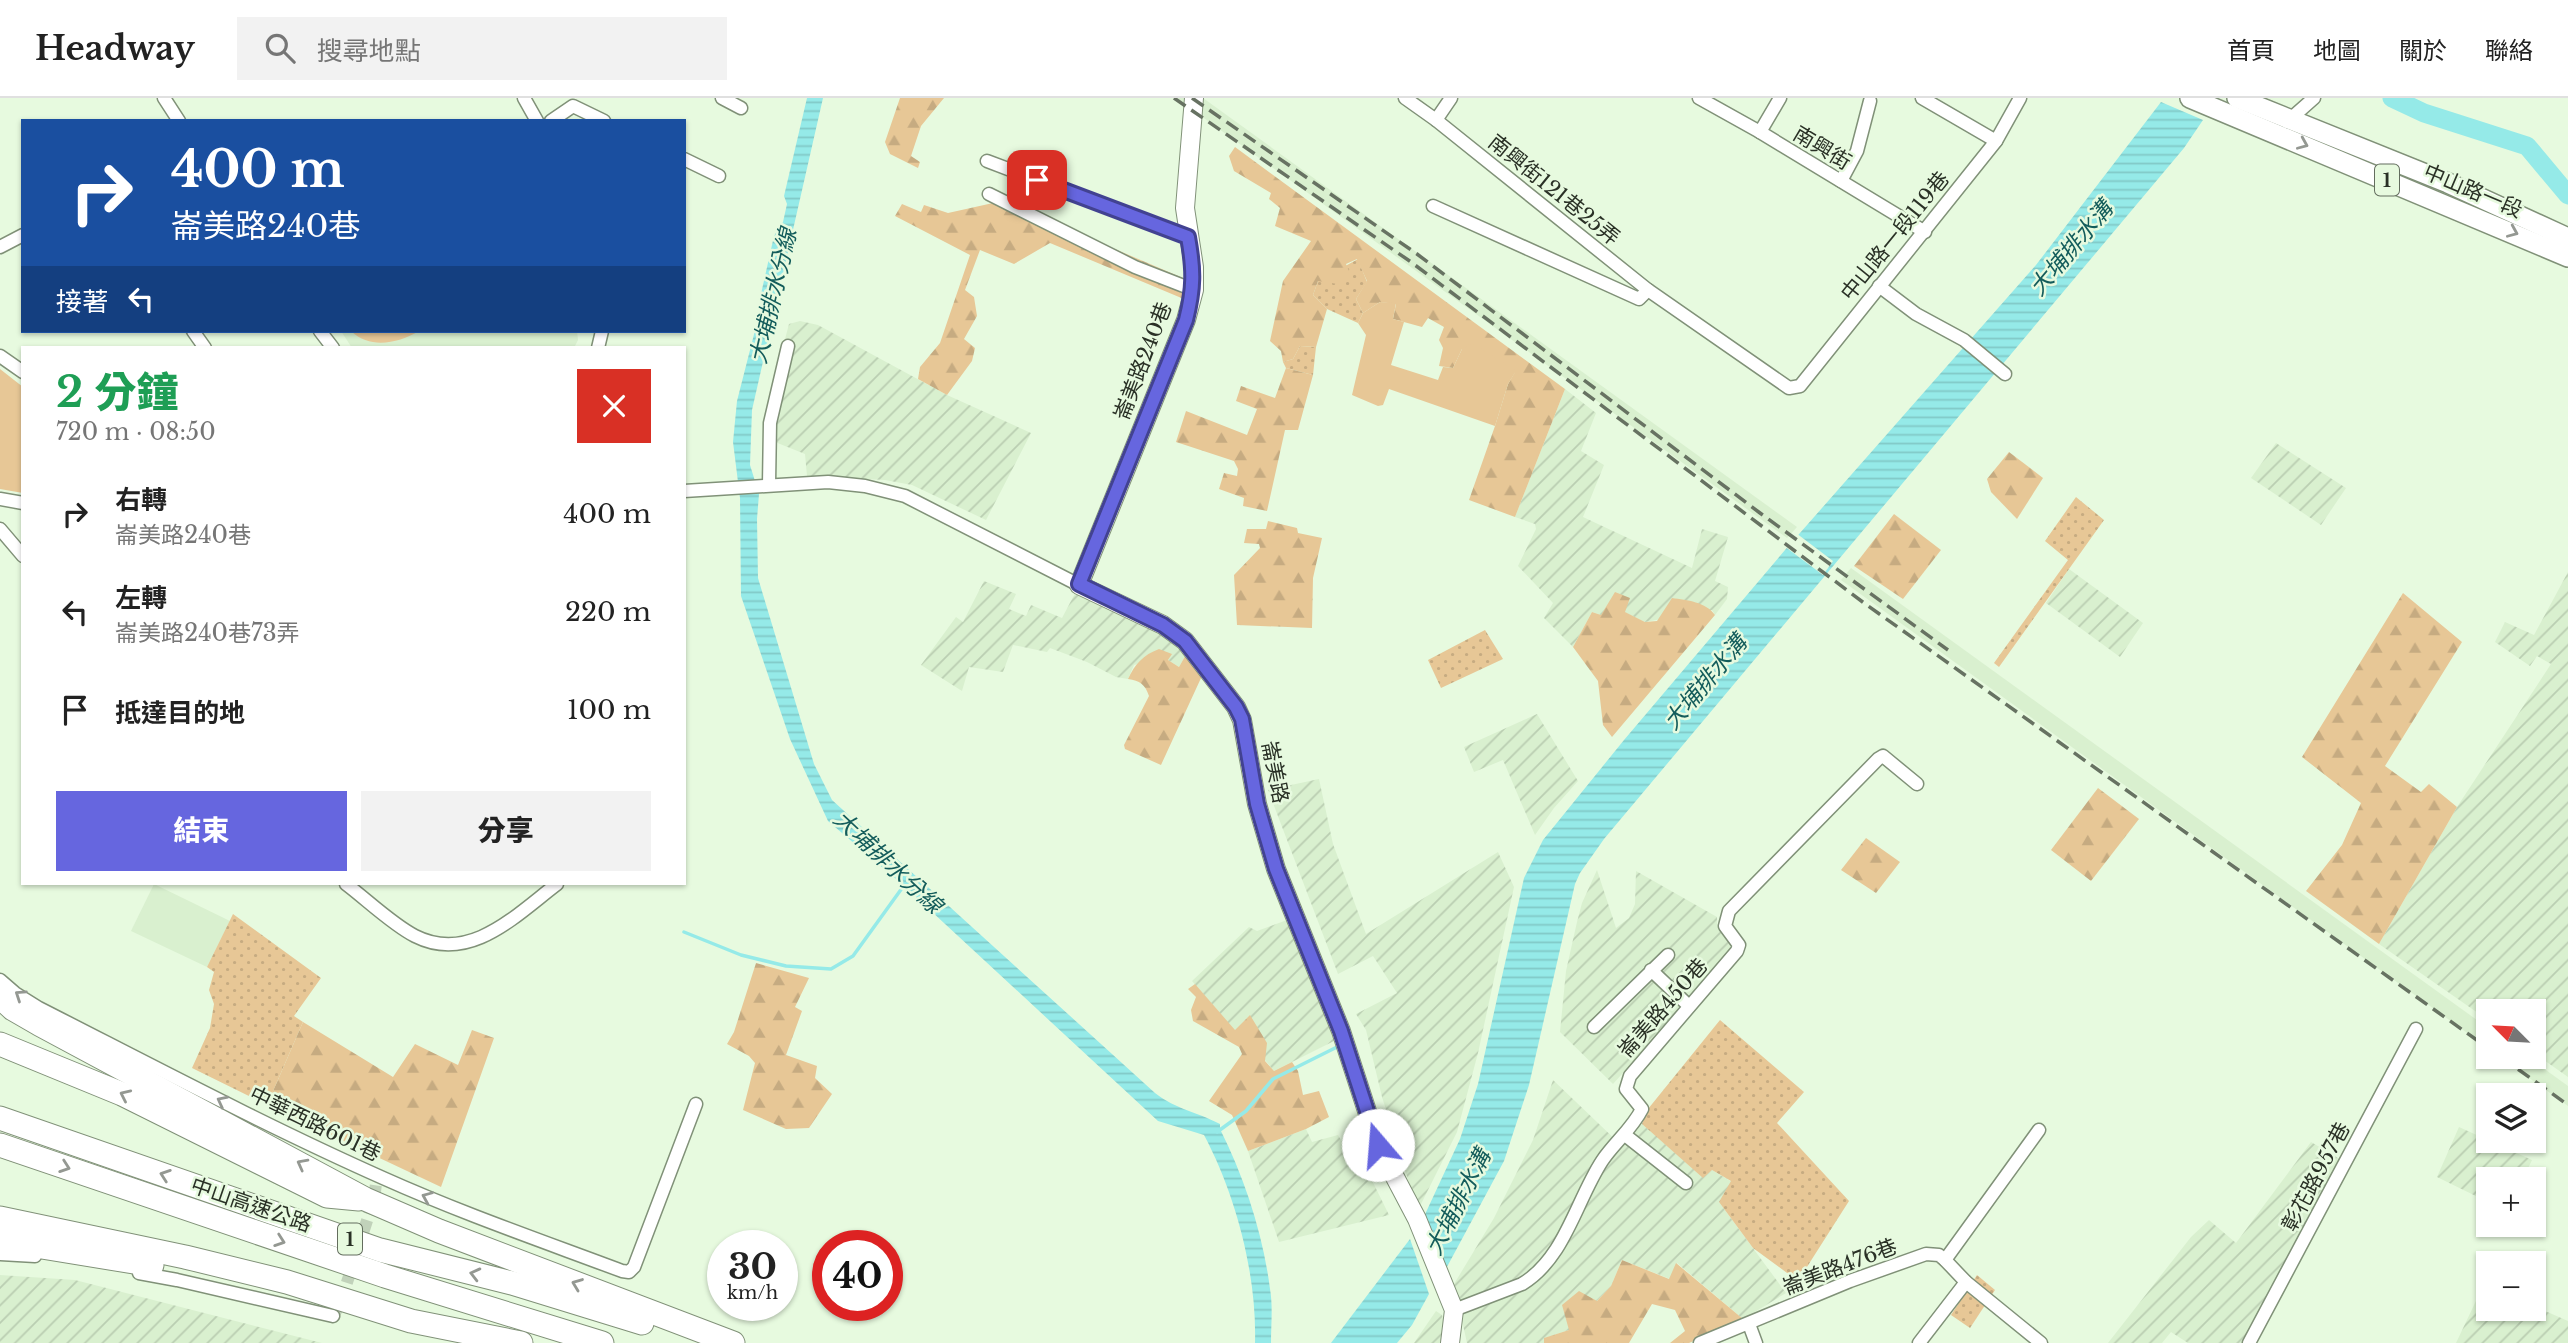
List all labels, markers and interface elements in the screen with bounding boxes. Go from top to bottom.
search box [237,17,727,80]
text: Headway [35,28,195,69]
icon: search [261,29,299,67]
text: 搜尋地點 [317,35,421,67]
text: 首頁 [2227,36,2275,65]
text: 地圖 [2313,36,2361,65]
text: 關於 [2399,36,2447,65]
text: 聯絡 [2485,36,2533,65]
street label: 南興街 [1788,121,1856,175]
street label: 南興街121巷25弄 [1483,129,1625,251]
one-way arrow [2296,136,2309,150]
text: 400 m [171,139,345,200]
icon: right [56,147,147,238]
pin [1007,150,1067,210]
street label: 中山路一段 [2420,159,2526,223]
icon: arrive [1018,161,1056,199]
road number: 1 [2375,164,2399,195]
street label: 中山路一段119巷 [1835,166,1955,306]
water label: 大埔排水溝 [2023,193,2121,301]
text: 崙美路240巷 [171,206,360,246]
water label: 大埔排水分線 [744,223,803,366]
one-way arrow [2506,224,2518,238]
icon: left [122,280,160,318]
text: 接著 [56,286,108,318]
street label: 崙美路240巷 [1109,298,1177,424]
text: 2 分鐘 [56,366,179,418]
button: close [577,369,651,443]
text: 720 m · 08:50 [56,418,216,446]
text: 右轉 [115,484,167,516]
icon: right [56,495,94,533]
text: 400 m [563,498,651,530]
text: 崙美路240巷 [115,521,251,549]
text: 左轉 [115,582,167,614]
icon: left [56,593,94,631]
text: 220 m [565,596,651,628]
text: 崙美路240巷73弄 [115,619,300,647]
water label: 大埔排水溝 [1657,627,1755,735]
icon: arrive [56,691,94,729]
text: 100 m [567,694,651,726]
text: 抵達目的地 [115,697,245,729]
street label: 崙美路 [1256,739,1294,805]
button: 結束 [56,791,347,871]
button: 分享 [361,791,651,871]
water label: 大埔排水分線 [828,805,950,921]
street label: 崙美路450巷 [1613,953,1713,1063]
one-way arrow [15,991,28,1004]
north arrow [2476,999,2546,1069]
map controls [2476,999,2546,1321]
street label: 中華西路601巷 [245,1081,385,1167]
button: layers [2476,1083,2546,1153]
one-way arrow [120,1090,132,1104]
one-way arrow [216,1095,229,1109]
position arrow [1341,1108,1415,1182]
street label: 彰花路957巷 [2276,1118,2356,1236]
water label: 大埔排水溝 [1419,1142,1498,1260]
one-way arrow [58,1159,70,1173]
one-way arrow [296,1159,309,1172]
button: + [2476,1167,2546,1237]
one-way arrow [160,1169,172,1183]
street label: 中山高速公路 [187,1172,315,1238]
one-way arrow [422,1191,435,1205]
road number: 1 [338,1224,362,1254]
speed limit sign: 40 [812,1230,903,1321]
one-way arrow [273,1233,285,1247]
street label: 崙美路476巷 [1779,1233,1901,1301]
text: 30 [728,1245,777,1288]
button: − [2476,1251,2546,1321]
one-way arrow [469,1268,481,1282]
one-way arrow [572,1278,584,1292]
text: km/h [727,1282,778,1304]

